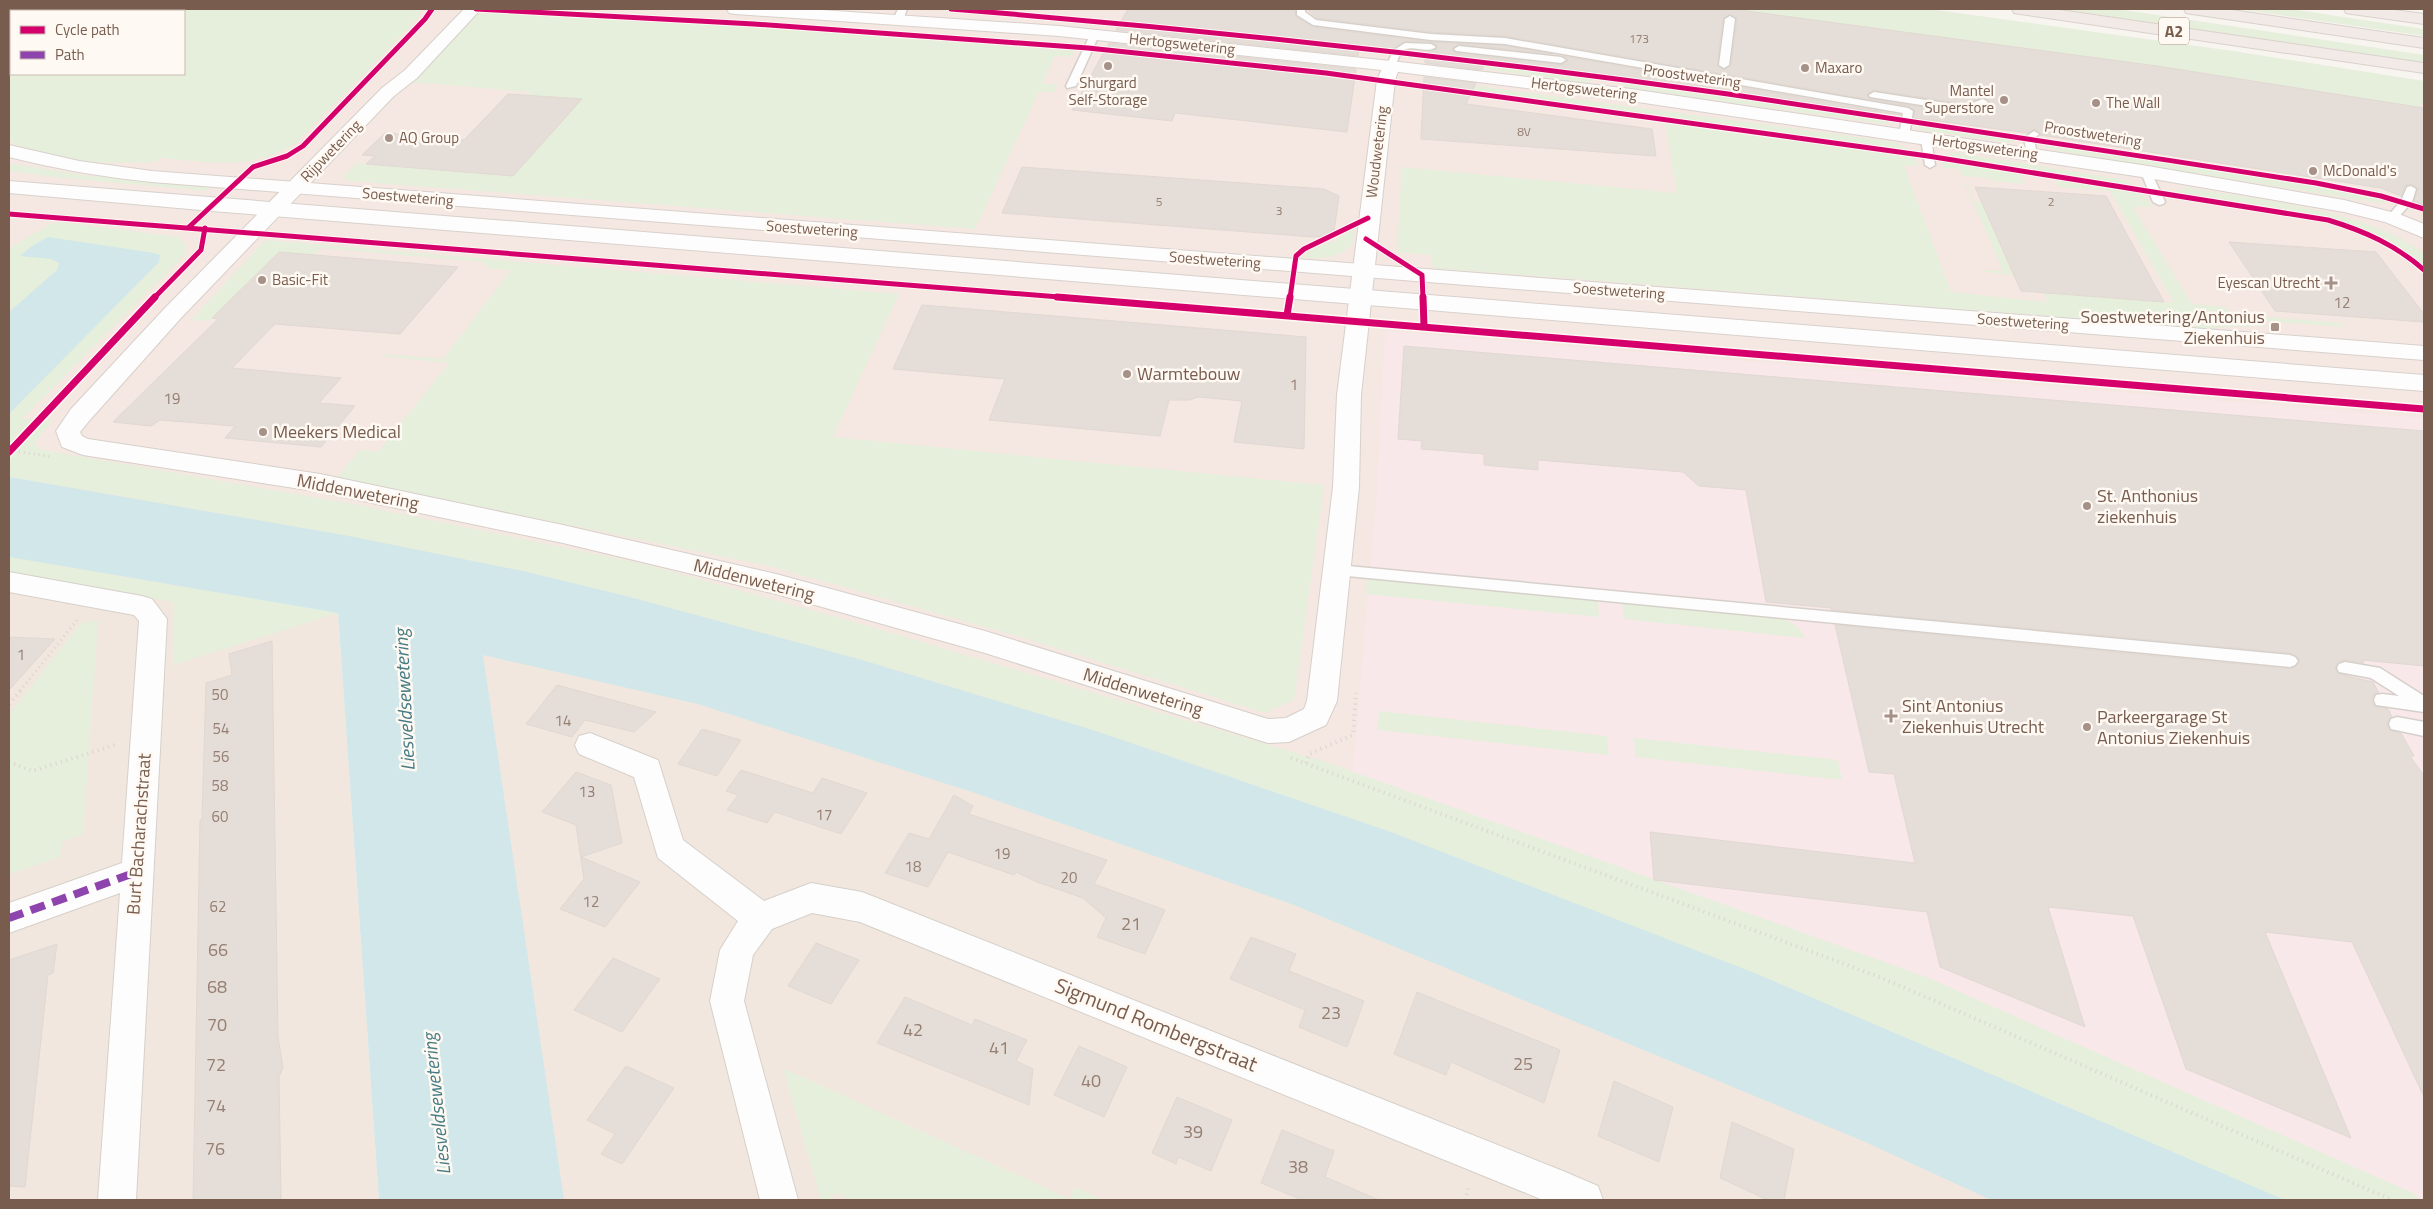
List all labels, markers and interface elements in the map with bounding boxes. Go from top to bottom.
legend [10,10,185,75]
text: Cycle path [55,18,120,41]
road number: A2 [2159,18,2189,44]
street label: Hertogswetering [1128,26,1237,61]
house number: 173 [1629,29,1649,48]
text: Path [55,43,85,66]
place label: Maxaro [1815,56,1862,79]
street label: Proostwetering [1642,57,1742,94]
marker: Shurgard Self-Storage [1102,60,1114,72]
marker: Maxaro [1799,62,1811,74]
place label: Shurgard Self-Storage [1069,71,1147,111]
street label: Hertogswetering [1530,71,1639,106]
place label: Mantel Superstore [1924,79,1994,119]
place label: The Wall [2106,91,2160,114]
marker: Mantel Superstore [1998,94,2010,106]
marker: The Wall [2090,97,2102,109]
street label: Woudwetering [1359,104,1394,199]
street label: Rijpwetering [295,114,367,187]
street label: Proostwetering [2043,114,2144,153]
house number: 8V [1517,122,1531,141]
place label: AQ Group [399,126,459,149]
street label: Hertogswetering [1931,128,2040,165]
marker: AQ Group [383,132,395,144]
place label: McDonald's [2323,159,2397,182]
marker: McDonald's [2307,165,2319,177]
street label: Soestwetering [361,181,455,212]
house number: 5 [1156,192,1163,211]
house number: 2 [2048,192,2054,211]
house number: 3 [1276,201,1282,220]
street label: Soestwetering [765,214,859,243]
street label: Soestwetering [1168,245,1262,274]
place label: Basic-Fit [272,268,329,291]
place label: Eyescan Utrecht [2217,271,2321,294]
marker: Basic-Fit [256,274,268,286]
street label: Soestwetering [1572,276,1666,305]
marker: Eyescan Utrecht [2324,276,2338,290]
house number: 12 [2334,291,2350,314]
place label: Soestwetering/Antonius Ziekenhuis [2080,303,2265,351]
street label: Soestwetering [1976,307,2070,336]
marker: Soestwetering/Antonius Ziekenhuis [2269,321,2281,333]
place label: Warmtebouw [1137,360,1241,387]
marker: Warmtebouw [1121,368,1133,380]
house number: 1 [1290,373,1298,396]
house number: 19 [164,387,180,410]
place label: Meekers Medical [273,418,401,445]
marker: Meekers Medical [257,426,269,438]
street label: Middenwetering [295,466,422,517]
place label: St. Anthonius ziekenhuis [2097,482,2198,530]
marker: St. Anthonius ziekenhuis [2081,500,2093,512]
street label: Middenwetering [691,551,818,608]
water label: Liesveldsewetering [385,626,422,772]
house number: 1 [17,643,25,666]
street label: Middenwetering [1080,660,1206,723]
house number: 50 [212,683,228,706]
place label: Sint Antonius Ziekenhuis Utrecht [1902,692,2045,740]
place label: Parkeergarage St Antonius Ziekenhuis [2097,703,2250,751]
house number: 14 [555,709,571,732]
marker: Sint Antonius Ziekenhuis Utrecht [1884,709,1898,723]
house number: 54 [213,717,229,740]
marker: Parkeergarage St Antonius Ziekenhuis [2081,721,2093,733]
house number: 56 [213,745,229,768]
street label: Burt Bacharachstraat [119,752,158,916]
house number: 58 [212,774,228,797]
house number: 13 [579,780,595,803]
house number: 17 [816,803,832,826]
house number: 60 [212,805,228,828]
house number: 19 [994,842,1010,865]
house number: 18 [905,855,921,878]
house number: 20 [1061,866,1077,889]
house number: 12 [583,890,599,913]
house number: 62 [210,895,226,918]
house number: 21 [1121,910,1141,937]
house number: 66 [208,936,228,963]
street label: Sigmund Rombergstraat [1050,969,1263,1080]
house number: 68 [207,973,227,1000]
house number: 23 [1321,999,1341,1026]
house number: 70 [207,1011,227,1038]
house number: 42 [903,1016,923,1043]
water label: Liesveldsewetering [413,1030,457,1176]
house number: 41 [989,1034,1009,1061]
house number: 25 [1513,1050,1533,1077]
house number: 72 [206,1051,226,1078]
house number: 40 [1081,1067,1101,1094]
house number: 74 [206,1092,226,1119]
house number: 39 [1183,1118,1203,1145]
house number: 76 [205,1135,225,1162]
house number: 38 [1288,1153,1308,1180]

